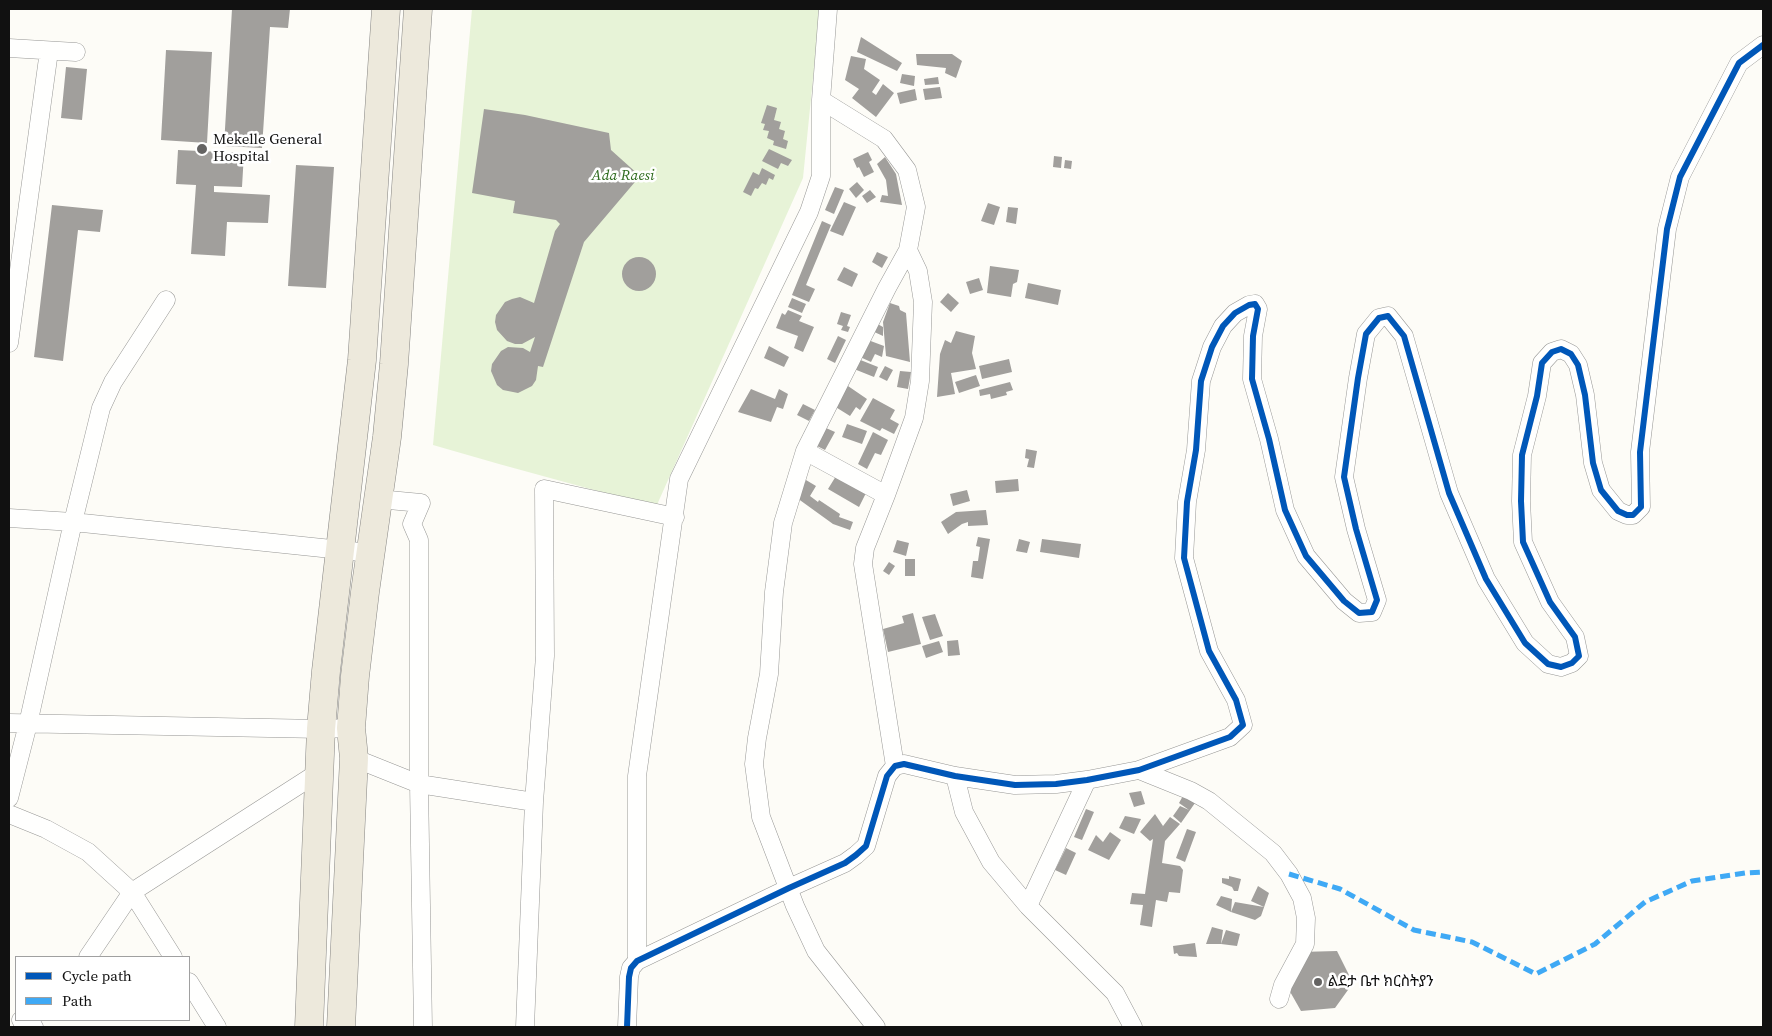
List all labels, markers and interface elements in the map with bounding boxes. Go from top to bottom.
place label: Mekelle General Hospital [213,131,322,166]
marker: Mekelle General Hospital [195,142,209,156]
park label: Ada Raesi [592,167,654,185]
legend [15,956,190,1021]
text: Cycle path [62,965,132,986]
place label: ልደታ ቤተ ክርስትያን [1328,973,1434,991]
marker: ልደታ ቤተ ክርስትያን [1312,976,1324,988]
text: Path [62,990,92,1011]

